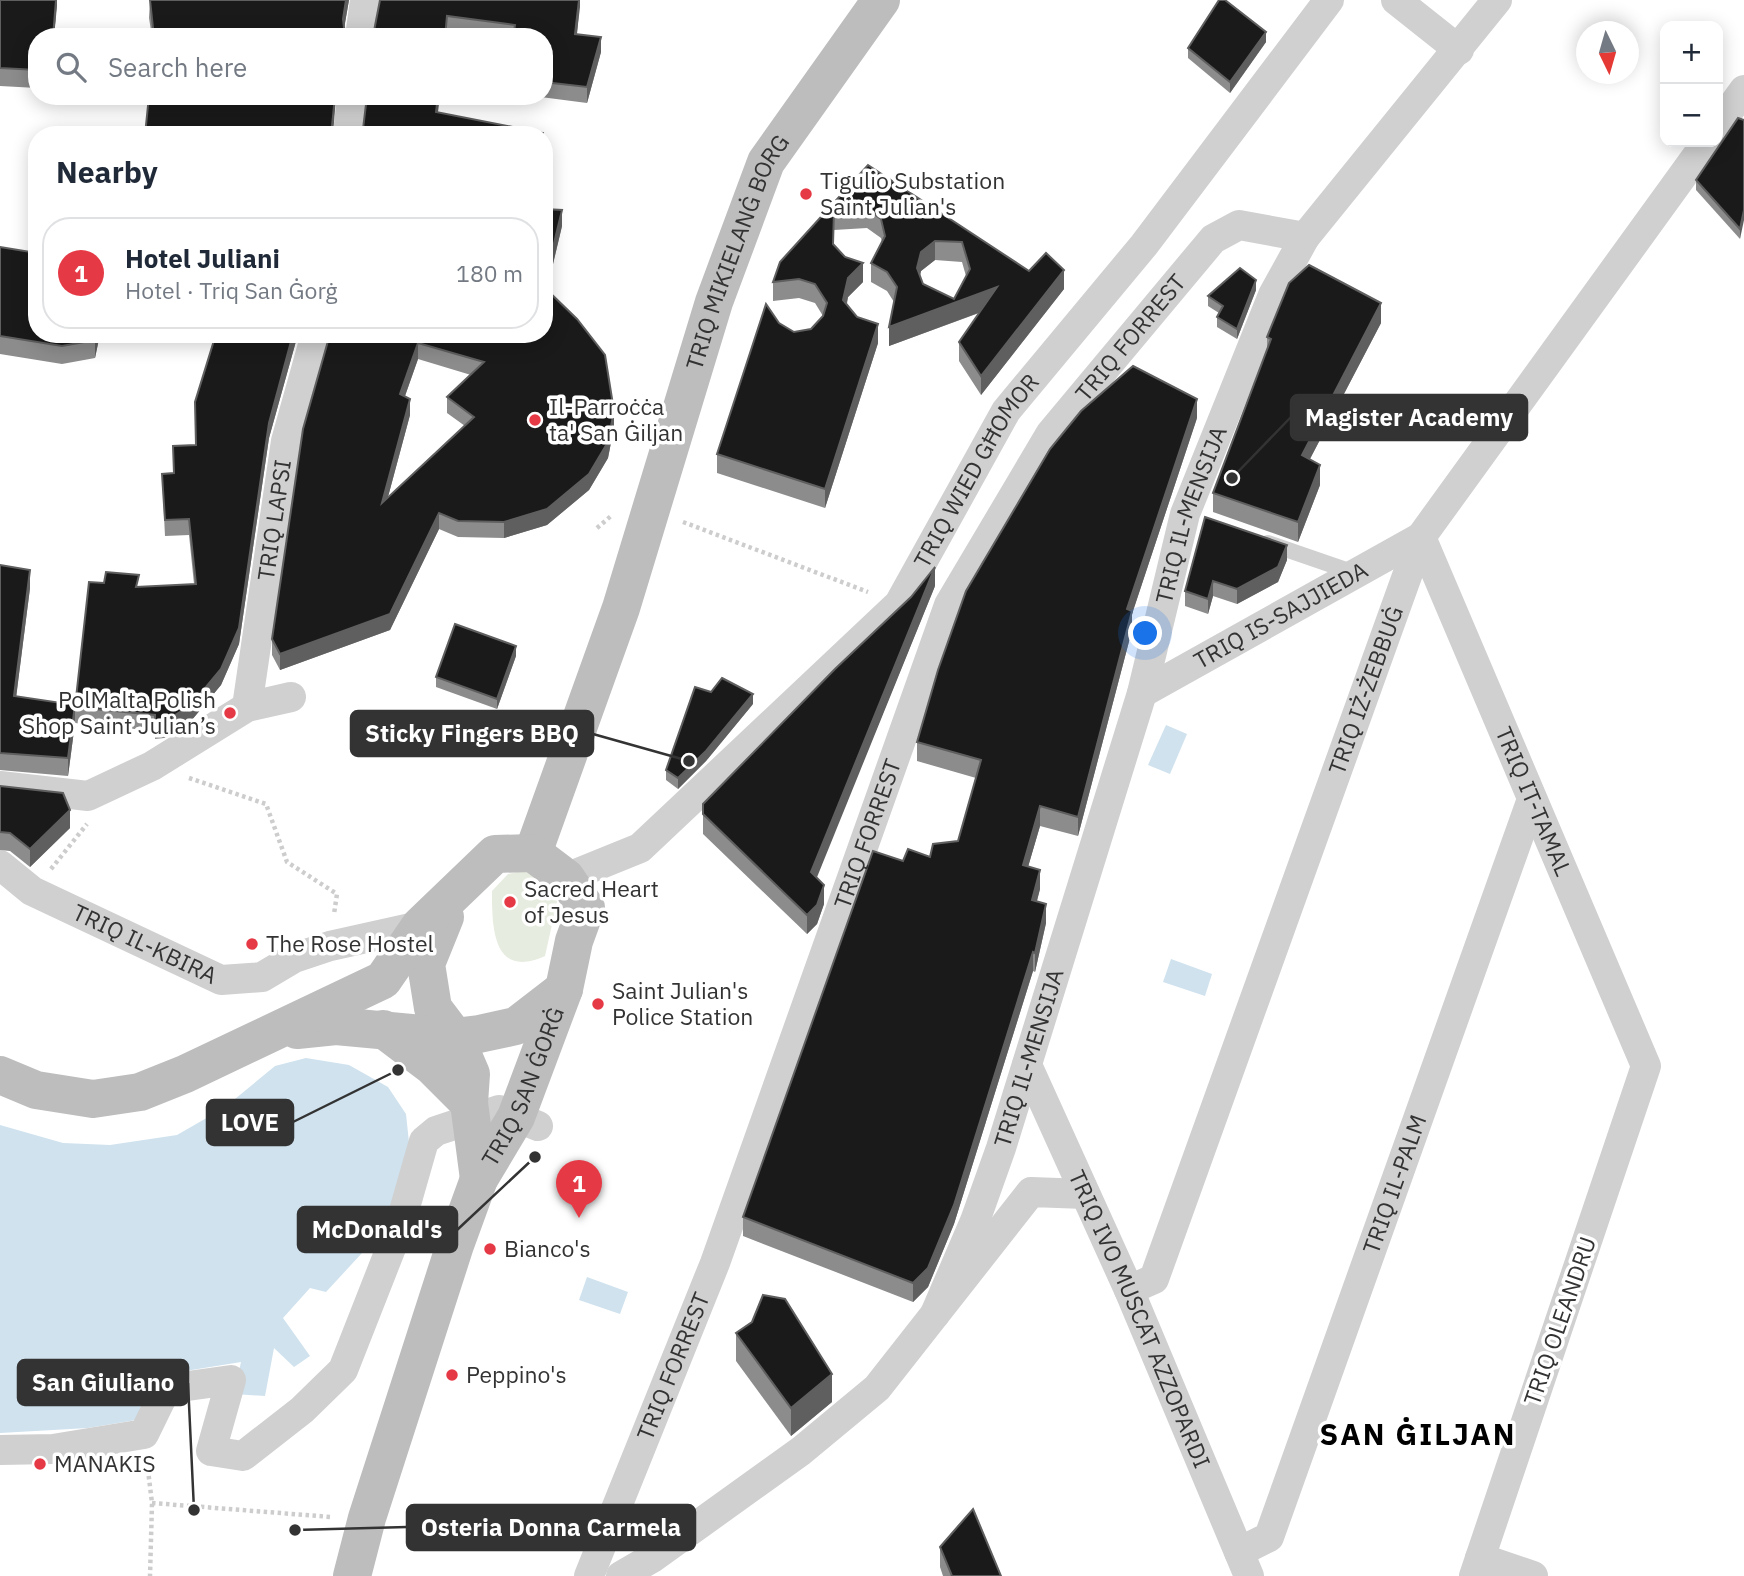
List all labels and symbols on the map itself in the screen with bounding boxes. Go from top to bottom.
north arrow [1576,21,1639,84]
street label: TRIQ MIKIELANĠ BORG [678,128,795,373]
place label: Tigulio Substation Saint Julian's [820,165,1005,221]
marker: Tigulio Substation Saint Julian's [798,186,814,202]
street label: TRIQ FORREST [1068,267,1192,407]
street label: TRIQ WIED GĦOMOR [906,367,1045,573]
place label: Il-Parroċċa ta' San Ġiljan [549,391,683,447]
callout: Magister Academy [1291,395,1527,440]
text: Magister Academy [1305,401,1513,433]
marker: Il-Parroċċa ta' San Ġiljan [527,412,543,428]
street label: TRIQ IL-MENSIJA [1148,421,1233,606]
street label: TRIQ LAPSI [250,457,297,582]
street label: TRIQ IS-SAJJIEDA [1188,554,1373,675]
street label: TRIQ IŻ-ŻEBBUĠ [1321,602,1409,778]
your location [1128,616,1162,650]
place label: PolMalta Polish Shop Saint Julian’s [22,684,216,740]
marker: PolMalta Polish Shop Saint Julian’s [222,705,238,721]
callout: Sticky Fingers BBQ [351,711,593,756]
text: Sticky Fingers BBQ [365,717,579,749]
street label: TRIQ IT-TAMAL [1489,722,1579,880]
street label: TRIQ FORREST [826,755,907,912]
place label: Sacred Heart of Jesus [524,873,659,929]
marker: Sacred Heart of Jesus [502,894,518,910]
street label: TRIQ IL-KBIRA [68,896,223,990]
place label: The Rose Hostel [266,928,434,958]
marker: The Rose Hostel [244,936,260,952]
street label: TRIQ IL-MENSIJA [986,965,1070,1151]
place label: Saint Julian's Police Station [612,975,753,1031]
marker: Saint Julian's Police Station [590,996,606,1012]
street label: TRIQ SAN ĠORĠ [474,1002,570,1171]
callout: LOVE [207,1100,293,1145]
text: LOVE [221,1106,279,1138]
street label: TRIQ IL-PALM [1355,1110,1432,1258]
pin: 1 [556,1160,602,1218]
street label: TRIQ IVO MUSCAT AZZOPARDI [1063,1165,1218,1472]
callout: McDonald's [298,1207,457,1252]
text: McDonald's [312,1213,442,1245]
street label: TRIQ OLEANDRU [1516,1232,1602,1409]
place label: Bianco's [504,1233,591,1263]
marker: Bianco's [482,1241,498,1257]
street label: TRIQ FORREST [629,1288,716,1444]
place label: Peppino's [466,1359,567,1389]
callout: San Giuliano [18,1360,188,1405]
text: San Giuliano [32,1366,174,1398]
marker: Peppino's [444,1367,460,1383]
district label: SAN ĠILJAN [1320,1414,1516,1453]
place label: MANAKIS [54,1448,156,1478]
marker: MANAKIS [32,1456,48,1472]
callout: Osteria Donna Carmela [407,1505,695,1550]
text: Osteria Donna Carmela [421,1511,681,1543]

